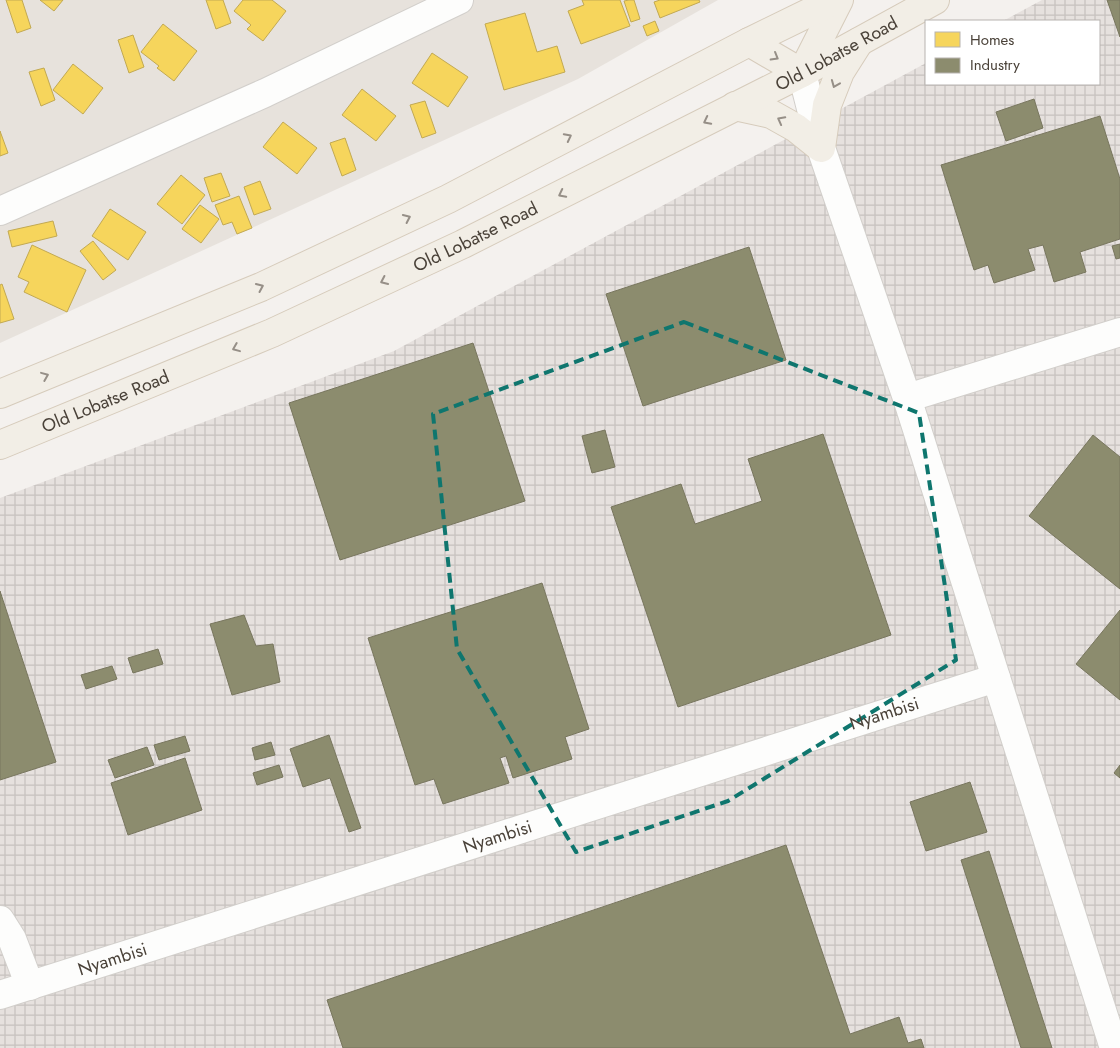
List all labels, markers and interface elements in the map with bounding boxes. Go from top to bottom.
street label: Old Lobatse Road [771,10,902,97]
legend [925,20,1100,85]
text: Homes [970,29,1014,51]
one-way arrow [770,51,779,61]
text: Industry [970,54,1020,76]
one-way arrow [831,79,842,88]
one-way arrow [703,115,712,125]
one-way arrow [778,116,787,126]
one-way arrow [562,133,571,143]
one-way arrow [558,188,567,198]
street label: Old Lobatse Road [409,195,542,279]
one-way arrow [402,214,411,224]
one-way arrow [380,275,389,285]
one-way arrow [255,283,264,294]
one-way arrow [232,342,241,352]
street label: Old Lobatse Road [38,364,173,440]
one-way arrow [40,371,49,382]
street label: Nyambisi [846,690,922,737]
street label: Nyambisi [459,813,535,860]
street label: Nyambisi [74,936,150,982]

